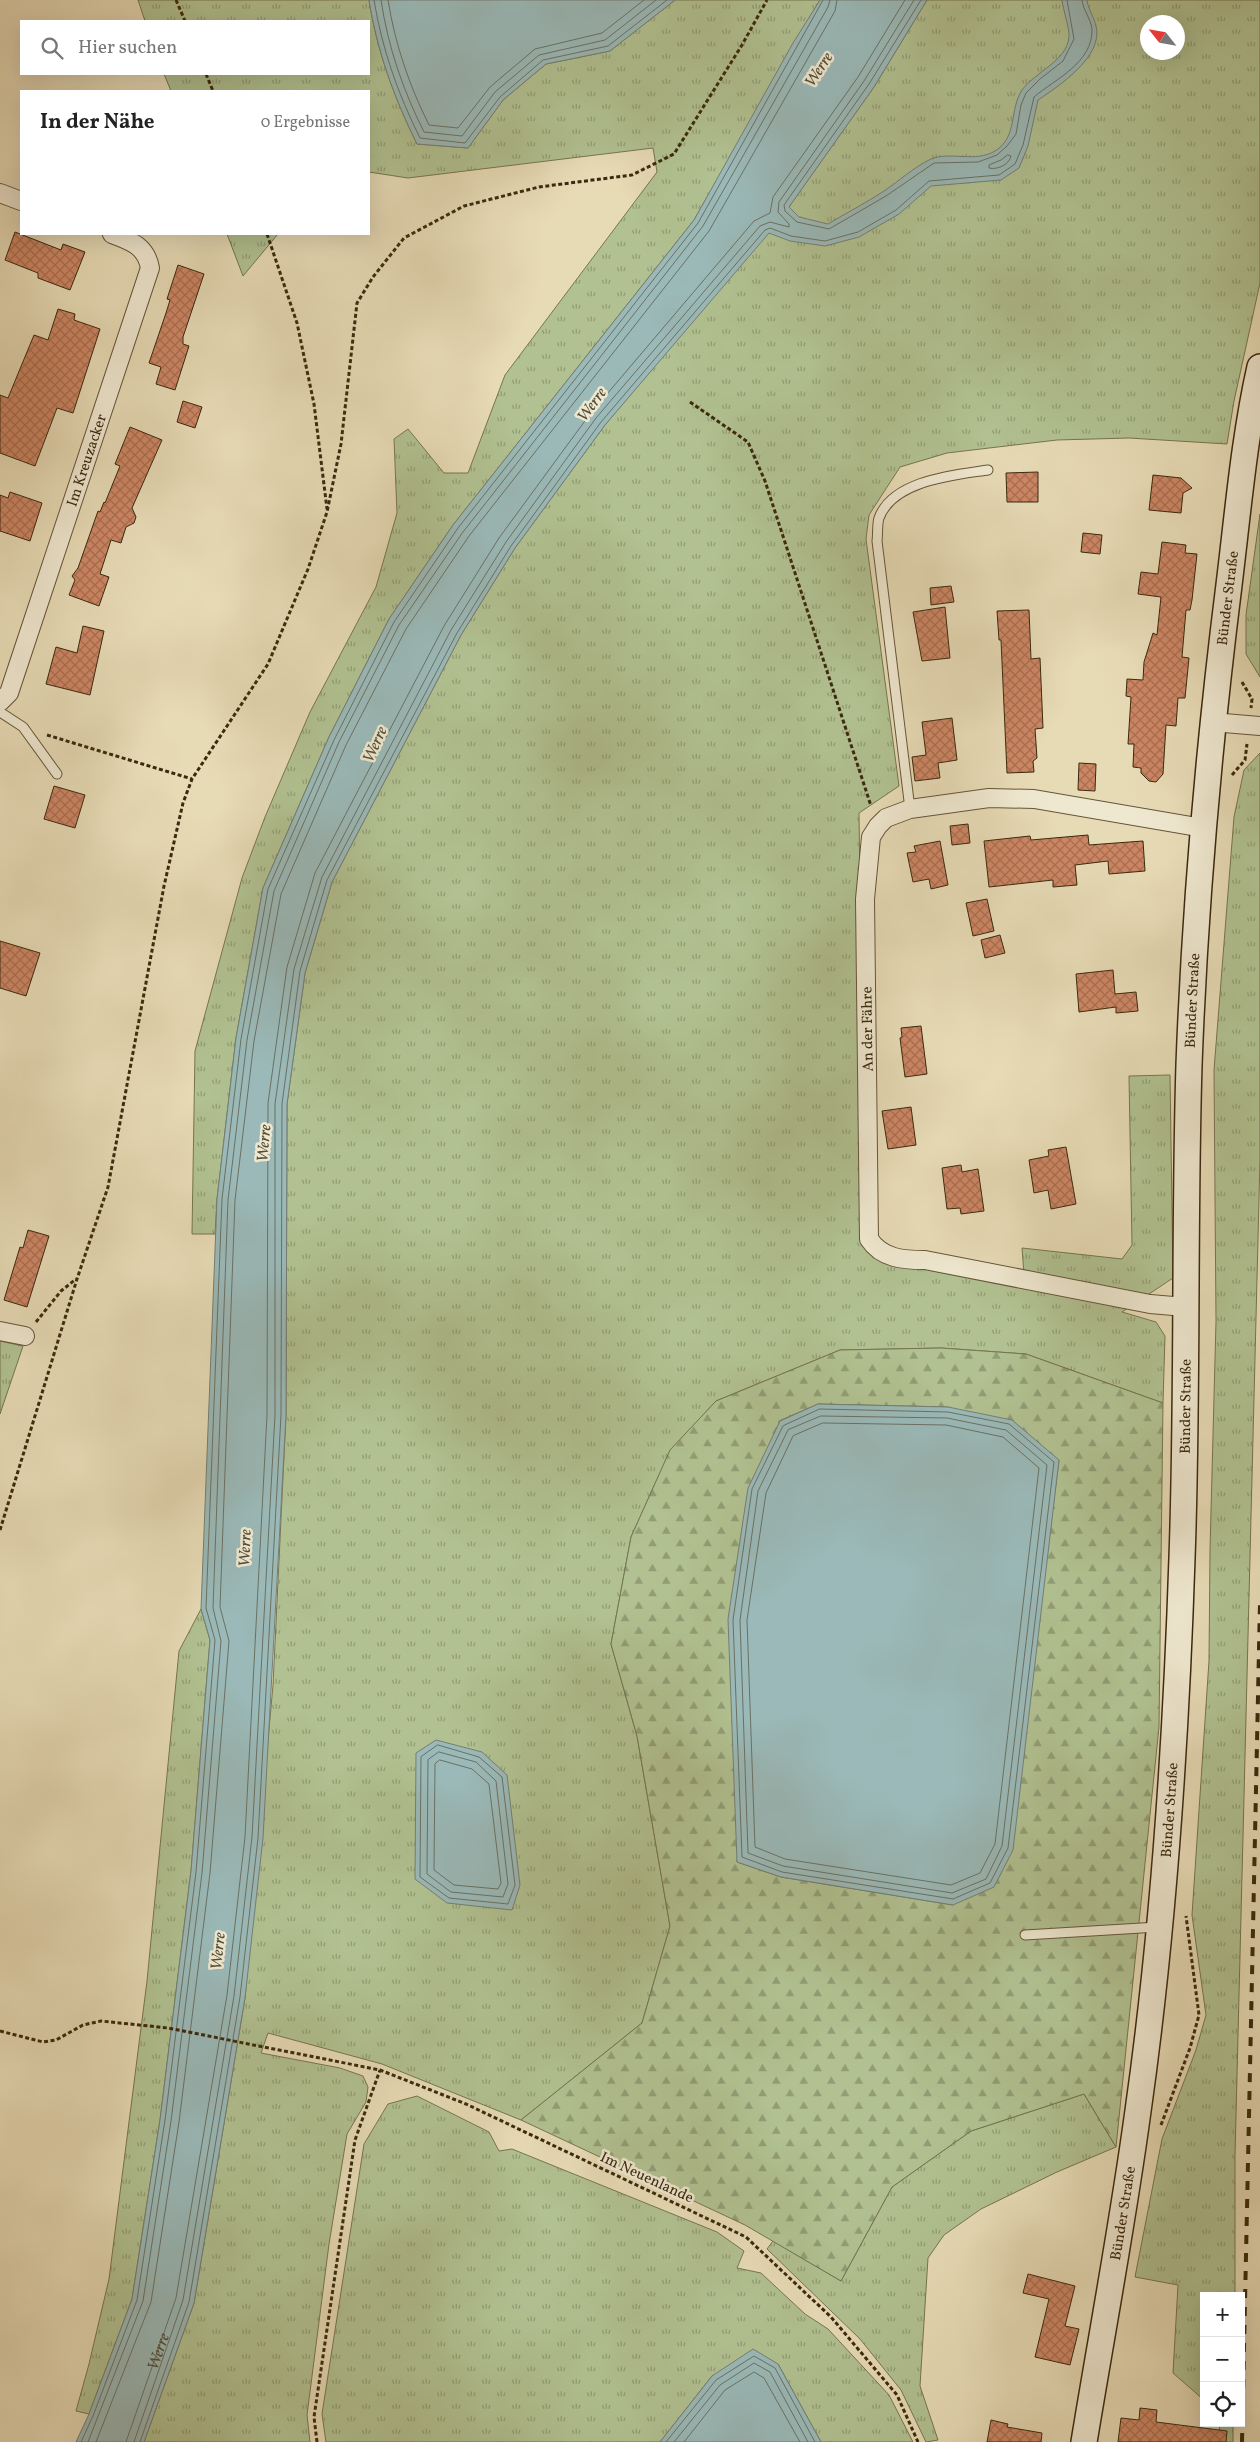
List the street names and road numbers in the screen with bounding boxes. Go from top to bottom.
street label: Im Kreuzacker [63,412,113,510]
street label: Bünder Straße [1213,550,1245,647]
street label: Bünder Straße [1181,952,1206,1049]
street label: An der Fähre [857,986,880,1072]
street label: Bünder Straße [1176,1359,1198,1454]
street label: Bünder Straße [1157,1762,1184,1858]
street label: Im Neuenlande [596,2148,697,2209]
street label: Bünder Straße [1106,2165,1142,2262]

